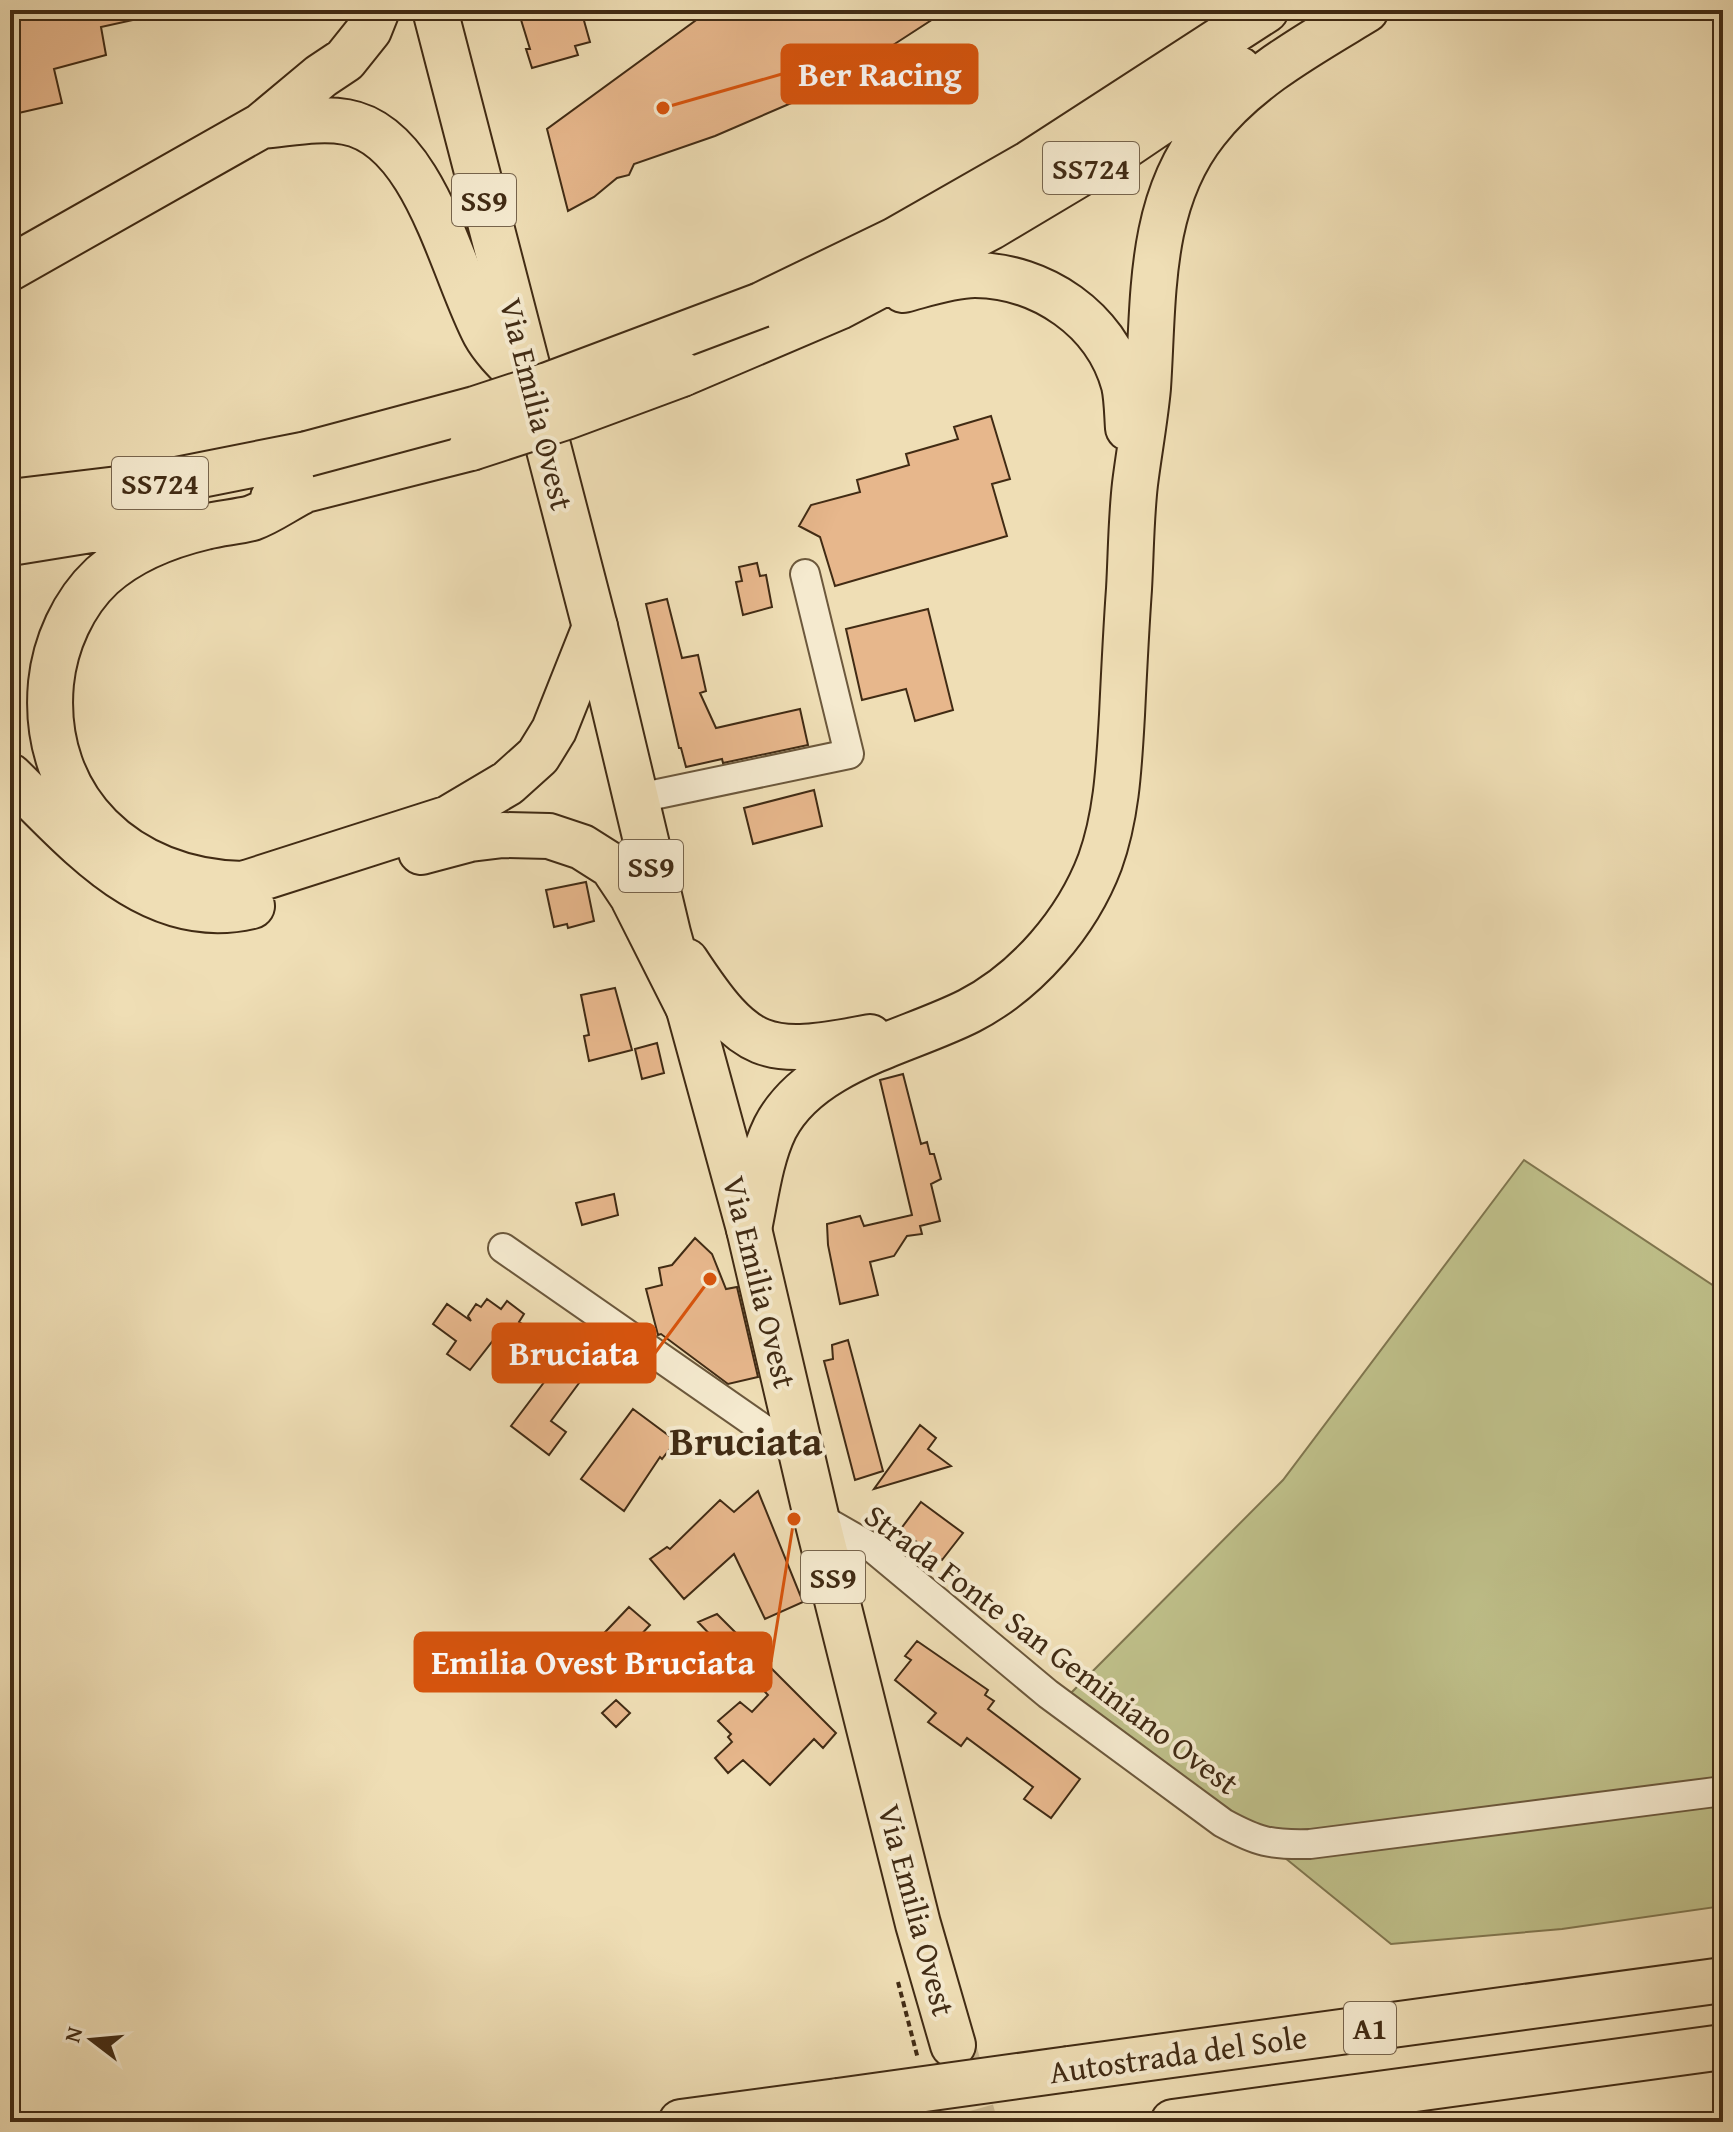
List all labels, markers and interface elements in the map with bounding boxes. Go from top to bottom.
callout: Ber Racing [782,45,977,103]
text: Ber Racing [798,49,962,98]
road number: SS724 [1043,142,1139,194]
road number: SS9 [452,174,516,226]
street label: Via Emilia Ovest [488,293,586,515]
road number: SS724 [112,457,208,509]
road number: SS9 [619,840,683,892]
street label: Via Emilia Ovest [711,1171,809,1393]
callout: Bruciata [493,1324,655,1382]
text: Bruciata [509,1328,640,1377]
district label: Bruciata [669,1411,823,1470]
street label: Strada Fonte San Geminiano Ovest [855,1492,1249,1806]
road number: SS9 [801,1551,865,1603]
callout: Emilia Ovest Bruciata [415,1633,771,1691]
text: Emilia Ovest Bruciata [431,1637,755,1686]
street label: Via Emilia Ovest [866,1799,968,2021]
north arrow [52,2000,132,2080]
road number: A1 [1344,2002,1396,2054]
street label: Autostrada del Sole [1046,2013,1310,2095]
text: N [55,2023,90,2046]

